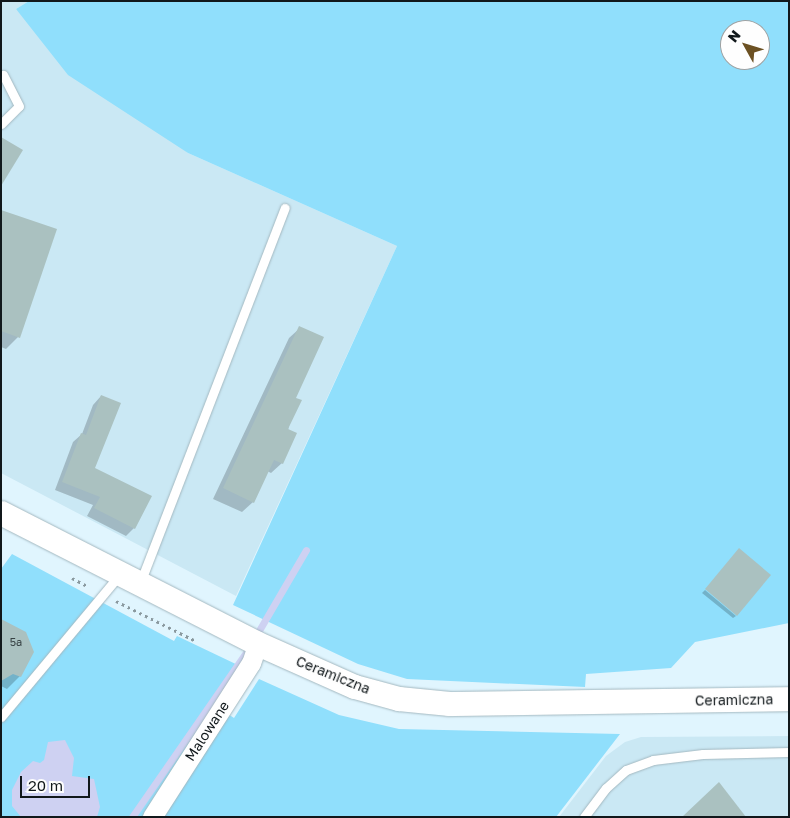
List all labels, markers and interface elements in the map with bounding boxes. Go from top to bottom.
north arrow [720,20,770,70]
text: N [724,26,744,45]
house number: 5a [10,635,22,649]
street label: Ceramiczna [294,653,372,697]
street label: Ceramiczna [695,691,773,709]
street label: Malowane [181,698,233,764]
scale bar [22,766,92,798]
text: 20 m [28,776,63,794]

